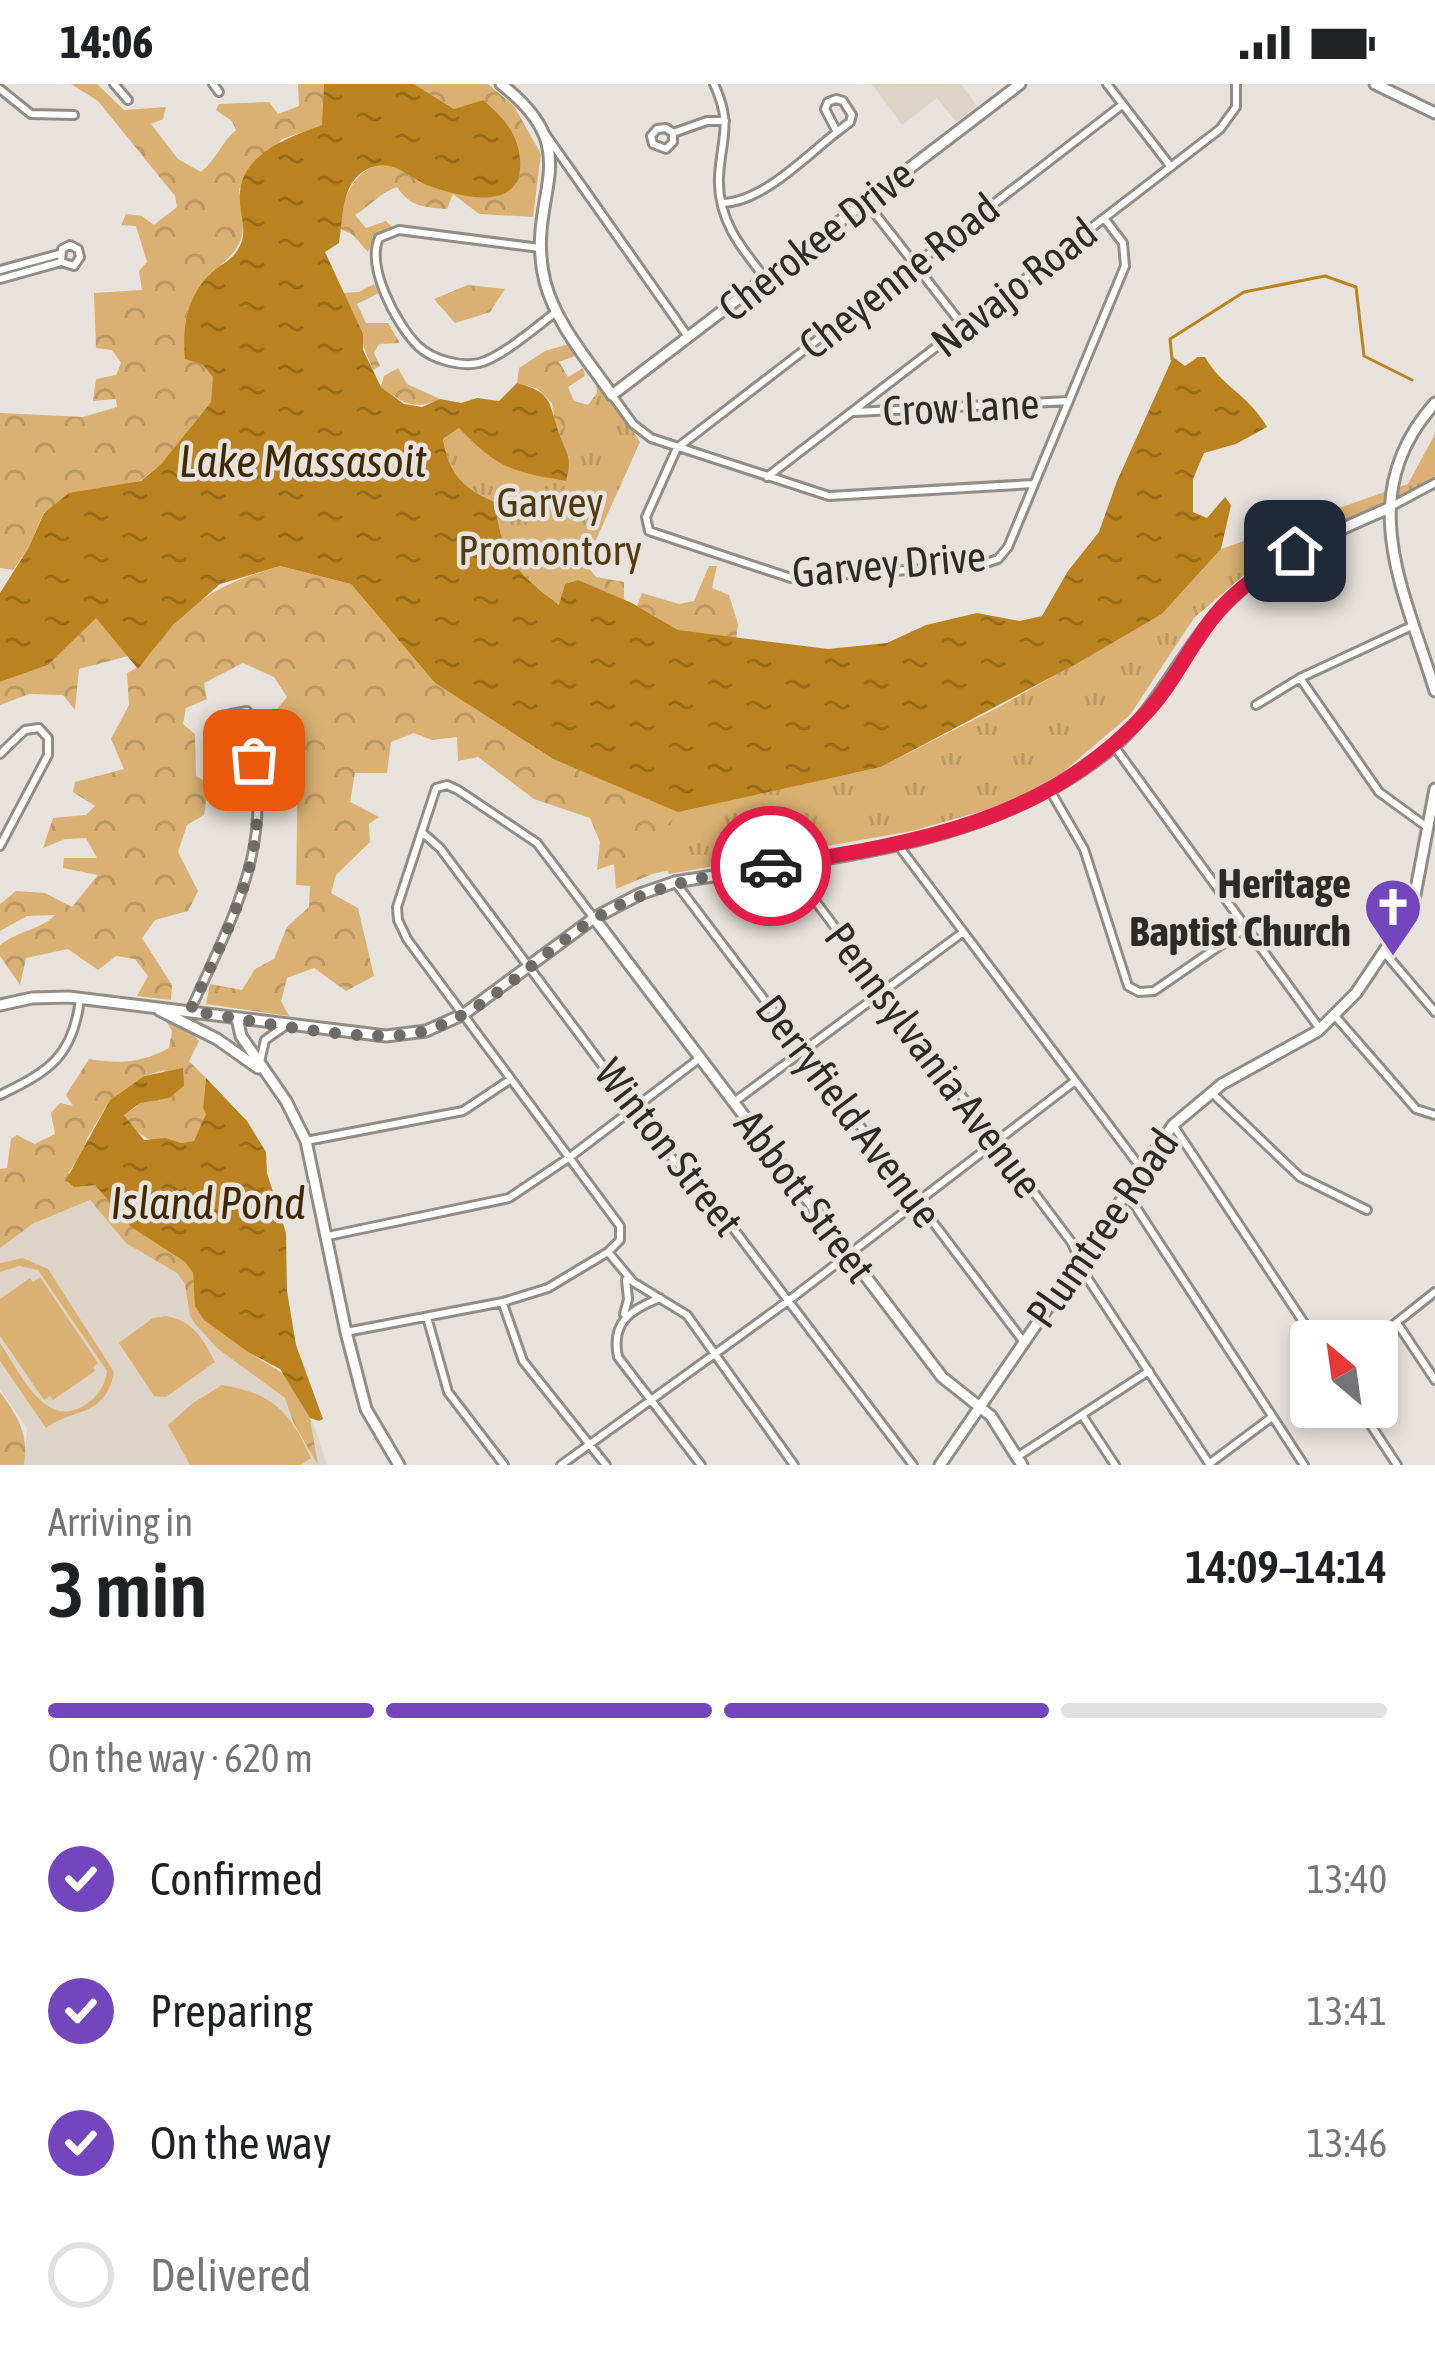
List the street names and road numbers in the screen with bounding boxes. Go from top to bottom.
street label: Cherokee Drive [709,149,923,331]
street label: Cheyenne Road [790,183,1008,369]
street label: Navajo Road [922,208,1106,366]
street label: Crow Lane [882,379,1040,435]
street label: Garvey Drive [790,532,988,596]
street label: Pennsylvania Avenue [815,913,1053,1207]
street label: Derryfield Avenue [746,986,952,1236]
street label: Winton Street [585,1049,753,1245]
street label: Abbott Street [725,1101,885,1291]
street label: Plumtree Road [1016,1120,1188,1336]

